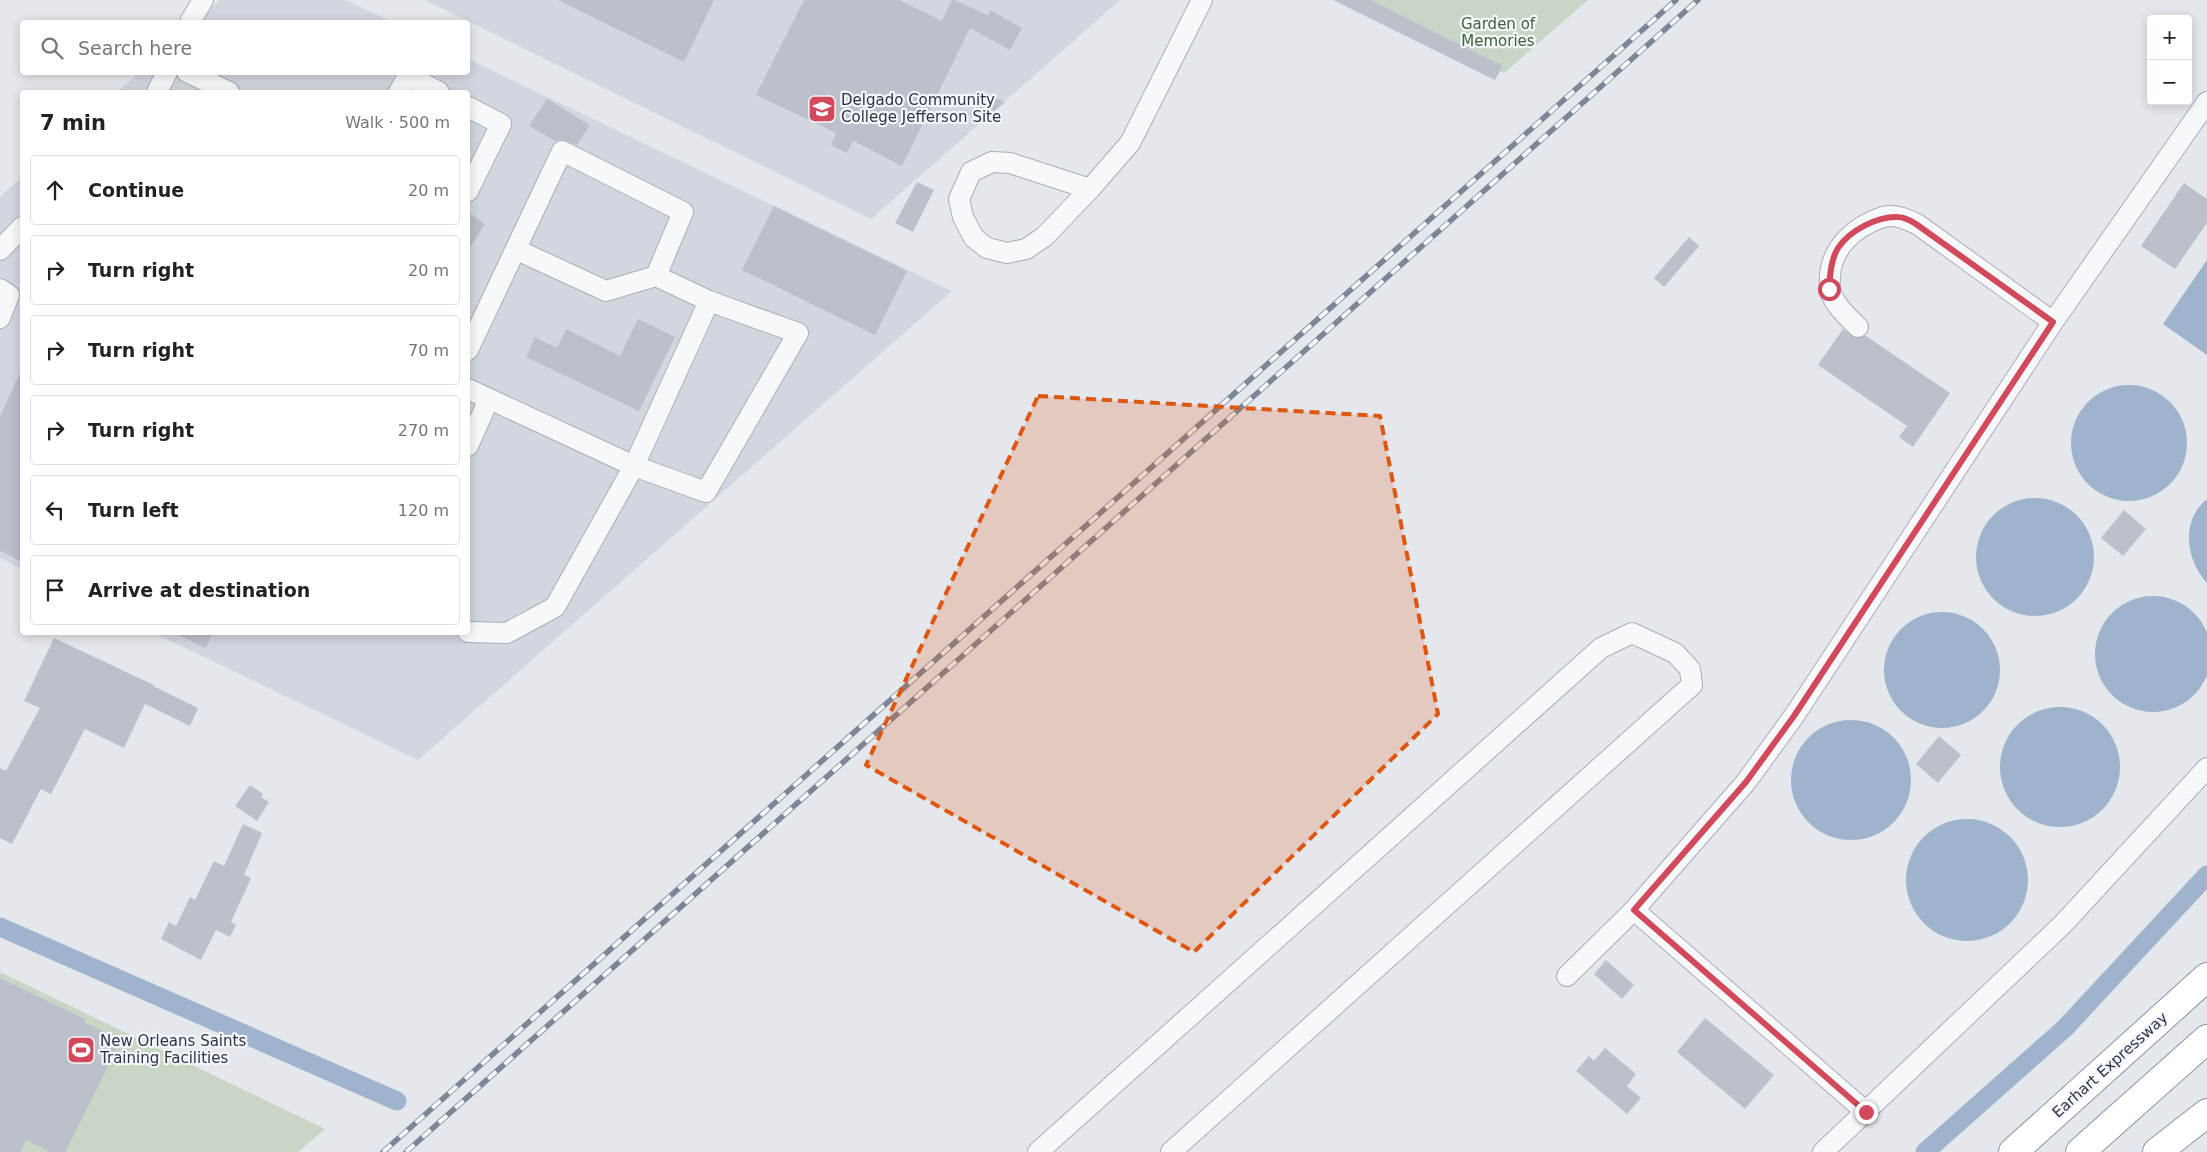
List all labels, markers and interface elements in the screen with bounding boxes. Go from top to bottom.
park label: Garden of Memories [1461,15,1536,50]
map controls [2147,15,2192,105]
button: + [2147,15,2192,60]
search box [20,20,470,75]
icon: search [38,34,66,62]
text: Search here [78,37,192,59]
button: − [2147,60,2192,105]
place label: Delgado Community College Jefferson Site [841,91,1001,126]
school or university icon: Delgado Community College Jefferson Site [807,94,837,124]
text: 7 min [40,111,106,135]
text: Walk · 500 m [345,113,450,132]
icon: ahead [41,176,69,204]
text: Continue [88,179,184,201]
text: 20 m [408,181,449,200]
icon: right [41,256,69,284]
text: Turn right [88,259,194,281]
text: 20 m [408,261,449,280]
route start [1818,278,1841,301]
icon: right [41,336,69,364]
text: Turn right [88,339,194,361]
text: 70 m [408,341,449,360]
icon: right [41,416,69,444]
text: Turn right [88,419,194,441]
text: 270 m [398,421,449,440]
icon: left [41,496,69,524]
text: Turn left [88,499,179,521]
text: 120 m [398,501,449,520]
icon: arrive [41,576,69,604]
text: Arrive at destination [88,579,310,601]
street label: Earhart Expressway [2049,1008,2171,1122]
place label: New Orleans Saints Training Facilities [99,1032,246,1067]
sports icon: New Orleans Saints Training Facilities [66,1035,96,1065]
route end [1855,1101,1878,1124]

